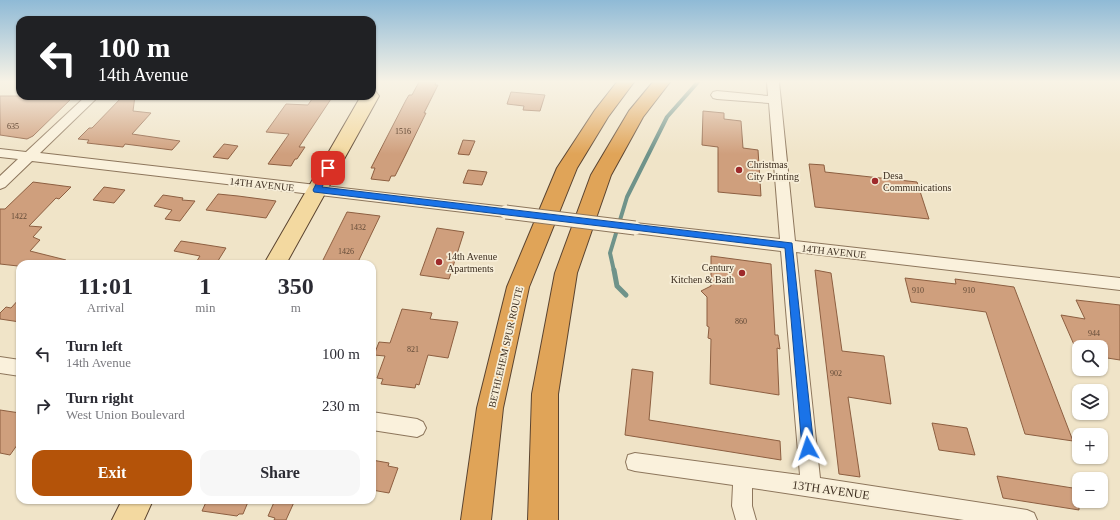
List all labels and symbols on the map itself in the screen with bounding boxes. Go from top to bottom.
house number: 635 [7,122,19,131]
house number: 1516 [395,127,411,136]
pin [311,151,345,185]
place label: Christmas City Printing [747,159,799,182]
marker: Christmas City Printing [734,165,744,175]
place label: Desa Communications [883,170,951,193]
street label: 14TH AVENUE [229,176,295,193]
marker: Desa Communications [870,176,880,186]
house number: 1422 [11,212,27,221]
house number: 1432 [350,223,366,232]
street label: 14TH AVENUE [801,243,867,260]
house number: 1426 [338,247,354,256]
place label: 14th Avenue Apartments [447,251,498,274]
marker: 14th Avenue Apartments [434,257,444,267]
place label: Century Kitchen & Bath [671,262,734,285]
marker: Century Kitchen & Bath [737,268,747,278]
street label: BETHLEHEM SPUR ROUTE [486,286,525,409]
house number: 910 [912,286,924,295]
house number: 910 [963,286,975,295]
house number: 860 [735,317,747,326]
house number: 944 [1088,329,1100,338]
house number: 821 [407,345,419,354]
house number: 902 [830,369,842,378]
position arrow [787,427,829,469]
street label: 13TH AVENUE [791,478,871,502]

